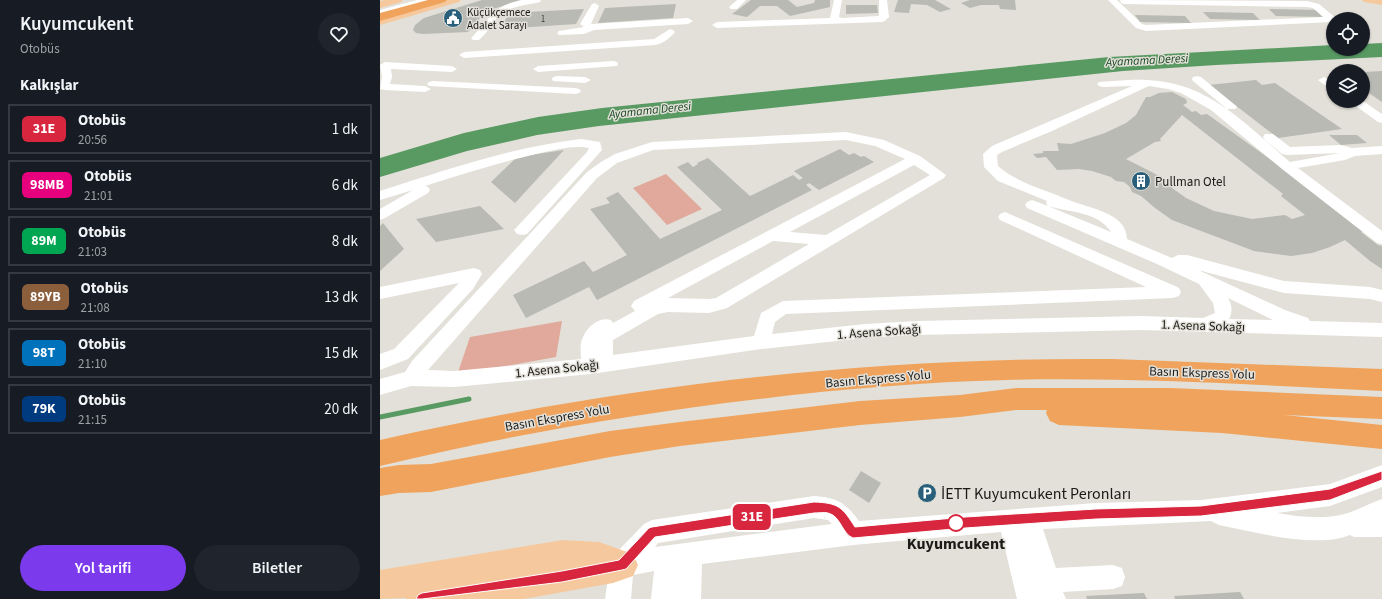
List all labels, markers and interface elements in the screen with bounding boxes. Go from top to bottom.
place label: Küçükçemece Adalet Sarayı [467,5,531,33]
public building icon: Küçükçemece Adalet Sarayı [442,7,464,29]
text: Kuyumcukent [20,11,134,38]
map controls [1326,12,1370,108]
button: locate [1326,12,1370,56]
button: heart [318,13,360,55]
house number: 1 [541,13,545,26]
text: Otobüs [20,40,60,58]
water label: Ayamama Deresi [1104,50,1189,71]
button: layers [1326,64,1370,108]
text: Kalkışlar [20,75,79,96]
water label: Ayamama Deresi [607,98,692,123]
text: Otobüs [78,110,126,131]
text: 31E [33,119,55,139]
text: 1 dk [332,119,358,140]
text: 20:56 [78,131,107,149]
text: Otobüs [84,166,132,187]
building icon: Pullman Otel [1130,170,1152,192]
place label: Pullman Otel [1155,173,1226,191]
text: 98MB [30,175,64,195]
text: 6 dk [332,175,358,196]
text: 21:01 [84,187,113,205]
text: Otobüs [78,222,126,243]
text: 89M [31,231,57,251]
text: 8 dk [332,231,358,252]
text: 21:03 [78,243,107,261]
text: Otobüs [81,278,128,299]
text: 89YB [30,287,61,307]
text: 13 dk [324,287,358,308]
text: 21:08 [81,299,110,317]
street label: 1. Asena Sokağı [1160,316,1245,336]
street label: 1. Asena Sokağı [836,320,922,344]
text: Otobüs [78,334,126,355]
text: 98T [33,343,55,363]
text: 15 dk [324,343,358,364]
text: 21:10 [78,355,107,373]
street label: 1. Asena Sokağı [514,356,600,382]
street label: Basın Ekspress Yolu [1149,362,1255,384]
street label: Basın Ekspress Yolu [825,365,932,393]
text: Otobüs [78,390,126,411]
text: 79K [32,399,56,419]
text: 20 dk [324,399,358,420]
street label: Basın Ekspress Yolu [503,400,611,436]
text: 21:15 [78,411,107,429]
parking icon: İETT Kuyumcukent Peronları [916,482,938,504]
place label: İETT Kuyumcukent Peronları [941,483,1131,505]
line badge: 31E [729,504,775,530]
text: 31E [741,507,763,527]
marker: Kuyumcukent [947,514,965,532]
place label: Kuyumcukent [907,533,1005,555]
button: Yol tarifi [20,545,186,591]
button: Biletler [194,545,360,591]

